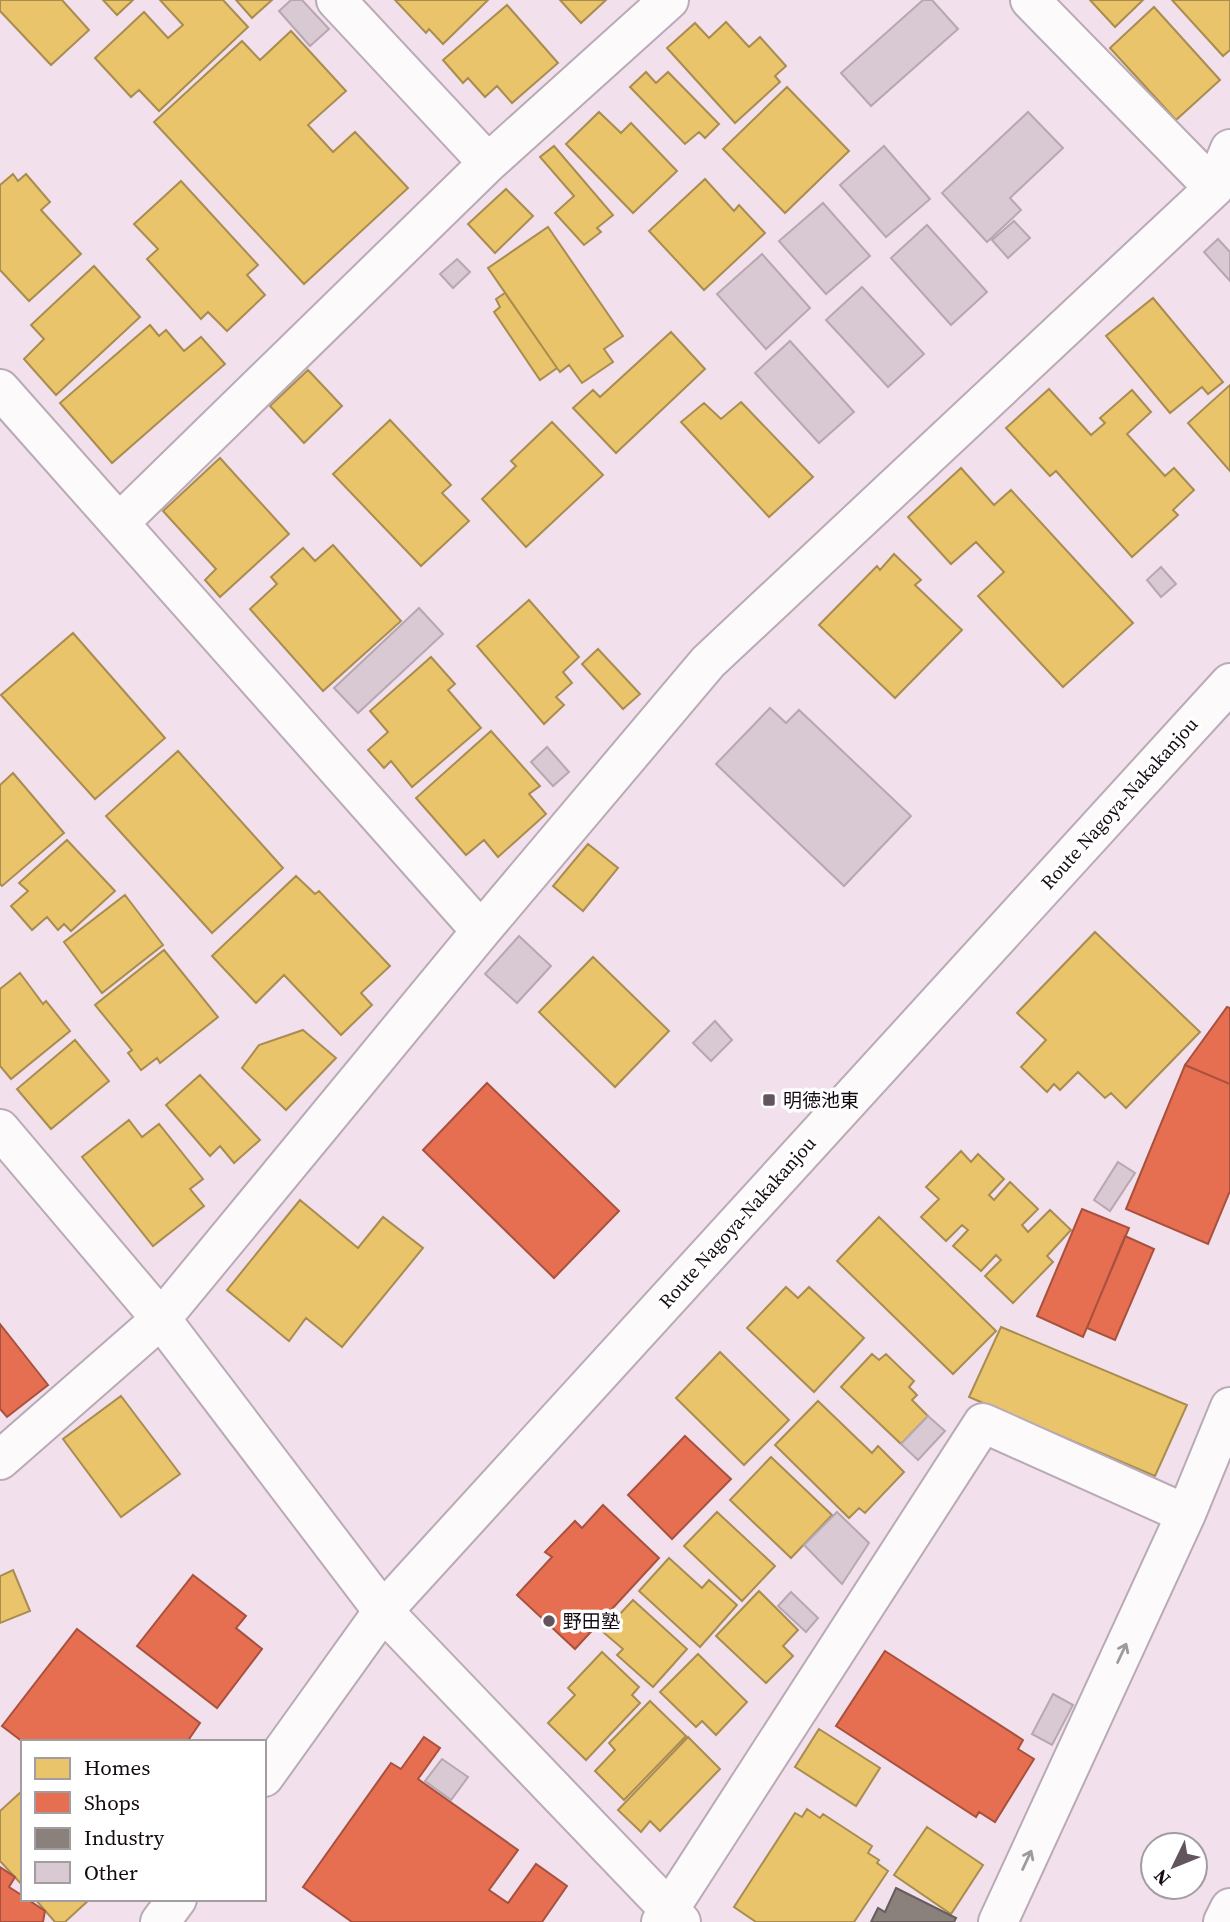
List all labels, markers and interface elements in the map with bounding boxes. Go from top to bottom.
street label: Route Nagoya-Nakakanjou [1035,711,1203,895]
place label: 明徳池東 [783,1087,859,1113]
marker: 明徳池東 [761,1092,777,1108]
street label: Route Nagoya-Nakakanjou [653,1130,821,1314]
place label: 野田塾 [563,1608,620,1634]
marker: 野田塾 [541,1613,557,1629]
one-way arrow [1116,1643,1129,1665]
legend [21,1740,266,1901]
text: Homes [84,1753,150,1782]
text: Shops [84,1788,140,1817]
text: Industry [84,1823,164,1852]
north arrow [1139,1831,1209,1901]
one-way arrow [1020,1850,1034,1871]
text: Other [84,1858,138,1887]
text: N [1147,1864,1176,1892]

